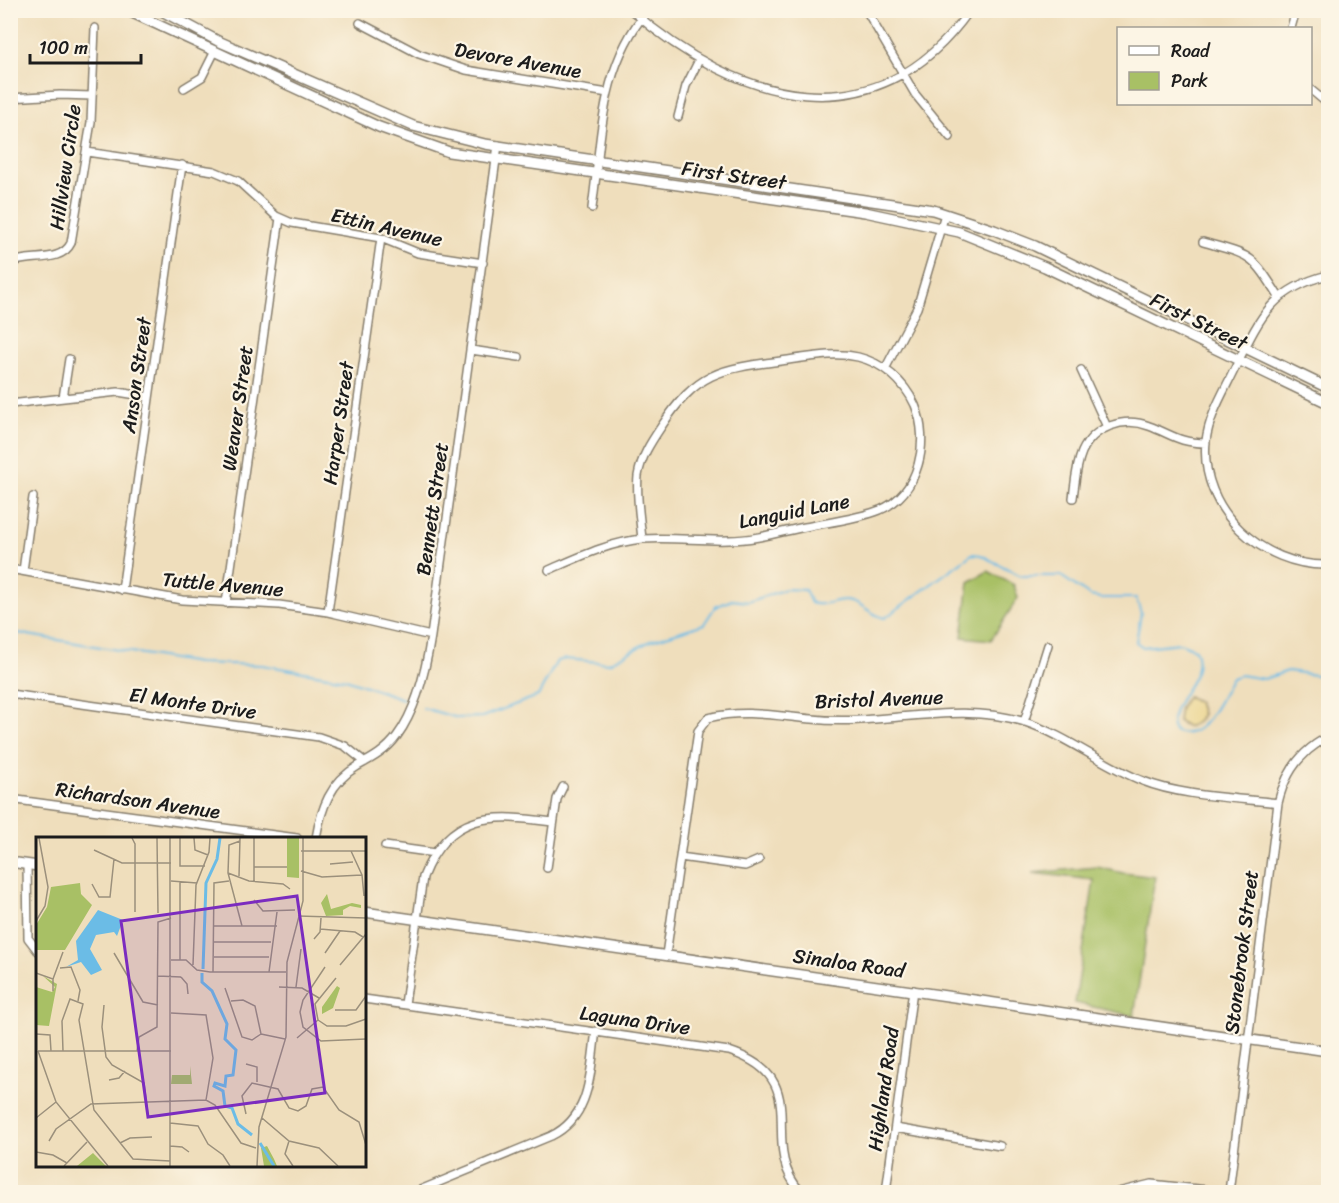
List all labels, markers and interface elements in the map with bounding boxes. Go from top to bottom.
scale bar [30,27,141,65]
legend [1117,27,1312,105]
text: 100 m [39,32,88,64]
street label: Devore Avenue [452,32,585,89]
text: Road [1171,35,1211,67]
text: Park [1171,65,1208,97]
street label: Hillview Circle [39,102,92,232]
street label: First Street [679,151,789,200]
street label: Ettin Avenue [328,198,446,257]
street label: First Street [1144,283,1255,361]
street label: Anson Street [111,314,162,436]
street label: Weaver Street [211,343,264,473]
street label: Harper Street [313,358,365,487]
street label: Bennett Street [406,440,459,578]
street label: Languid Lane [736,484,853,539]
street label: Tuttle Avenue [161,562,285,607]
street label: El Monte Drive [127,677,259,730]
street label: Bristol Avenue [814,680,944,719]
street label: Richardson Avenue [53,772,223,829]
inset map [36,837,366,1167]
street label: Stonebrook Street [1214,868,1269,1036]
street label: Sinaloa Road [791,938,909,989]
street label: Laguna Drive [577,995,693,1046]
street label: Highland Road [857,1023,910,1153]

